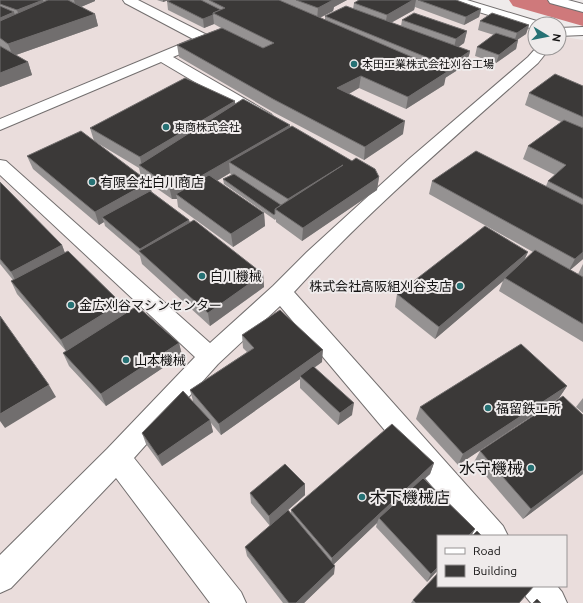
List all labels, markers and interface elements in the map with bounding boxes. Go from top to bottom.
north arrow [527,16,567,56]
text: N [550,33,563,43]
place label: 本田工業株式会社刈谷工場 [362,58,494,70]
marker: 本田工業株式会社刈谷工場 [349,59,359,69]
place label: 東商株式会社 [174,121,240,133]
marker: 東商株式会社 [161,122,171,132]
place label: 有限会社白川商店 [100,175,204,189]
marker: 有限会社白川商店 [87,177,97,187]
place label: 白川機械 [210,269,262,283]
marker: 白川機械 [197,271,207,281]
place label: 株式会社高阪組刈谷支店 [309,279,452,293]
marker: 株式会社高阪組刈谷支店 [455,281,465,291]
place label: 金広刈谷マシンセンター [79,298,222,312]
marker: 金広刈谷マシンセンター [66,300,76,310]
place label: 山本機械 [134,353,186,367]
marker: 山本機械 [121,355,131,365]
place label: 福留鉄工所 [496,401,561,415]
marker: 福留鉄工所 [483,403,493,413]
place label: 水守機械 [459,459,523,477]
marker: 水守機械 [526,463,536,473]
place label: 木下機械店 [370,488,450,506]
marker: 木下機械店 [357,492,367,502]
legend [437,535,567,587]
text: Road [473,544,501,557]
text: Building [473,564,517,577]

